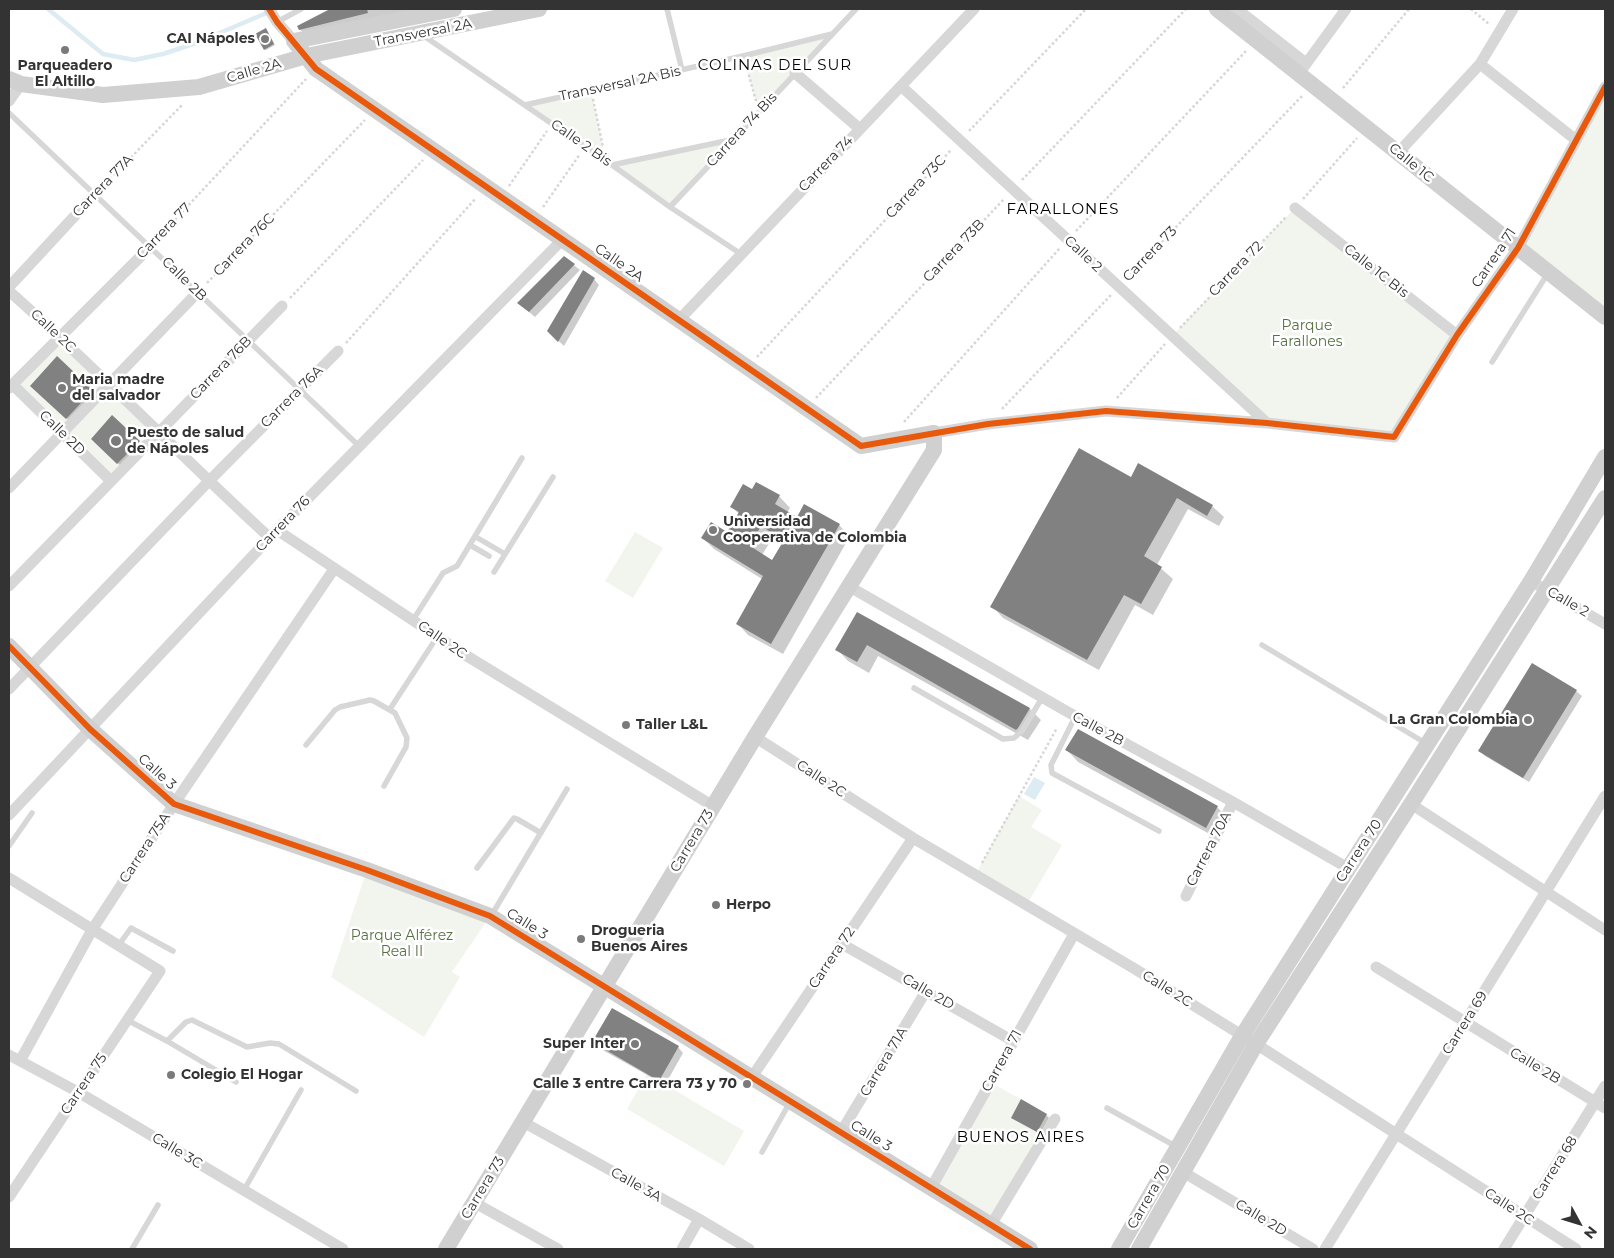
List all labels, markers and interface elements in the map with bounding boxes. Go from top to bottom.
street label: Transversal 2A [373,15,473,51]
place label: CAI Nápoles [167,31,255,47]
marker: CAI Nápoles [259,33,271,45]
marker: Parqueadero El Altillo [59,44,71,56]
street label: Calle 2A [225,55,283,87]
district label: COLINAS DEL SUR [696,57,854,75]
place label: Parqueadero El Altillo [18,58,112,90]
street label: Transversal 2A Bis [558,63,682,105]
street label: Carrera 74 Bis [703,89,781,171]
street label: Calle 2 Bis [547,116,615,170]
street label: Carrera 74 [795,133,857,195]
street label: Calle 1C [1385,140,1437,186]
street label: Carrera 77A [69,151,137,221]
street label: Carrera 73C [882,152,950,222]
street label: Carrera 77 [133,200,195,262]
district label: FARALLONES [1005,201,1121,219]
street label: Carrera 76C [210,210,278,280]
street label: Carrera 73B [920,216,988,286]
street label: Carrera 73 [1119,223,1181,285]
street label: Carrera 71 [1468,225,1520,291]
street label: Calle 2 [1061,232,1105,276]
street label: Carrera 72 [1205,238,1267,300]
street label: Calle 2A [591,240,647,286]
street label: Calle 1C Bis [1340,241,1412,301]
street label: Calle 2B [158,253,210,305]
street label: Calle 2C [27,306,79,356]
park label: Parque Farallones [1271,318,1343,351]
street label: Carrera 76B [187,333,255,403]
street label: Carrera 76A [257,362,327,432]
place label: Maria madre del salvador [72,372,165,404]
marker: Maria madre del salvador [56,382,68,394]
street label: Calle 2D [36,407,88,459]
place label: Puesto de salud de Nápoles [127,425,244,458]
marker: Puesto de salud de Nápoles [109,434,123,448]
street label: Carrera 76 [252,493,314,555]
place label: Universidad Cooperativa de Colombia [723,514,907,546]
marker: Universidad Cooperativa de Colombia [707,524,719,536]
street label: Calle 2 [1544,583,1592,621]
street label: Calle 2C [414,617,470,663]
street label: Calle 2B [1069,708,1127,750]
place label: La Gran Colombia [1389,712,1518,728]
marker: La Gran Colombia [1522,714,1534,726]
place label: Taller L&L [636,717,707,733]
marker: Taller L&L [620,719,632,731]
street label: Calle 3 [134,750,180,794]
street label: Calle 2C [793,757,849,801]
street label: Carrera 73 [667,806,717,876]
street label: Carrera 70A [1183,809,1235,889]
street label: Carrera 75A [116,810,174,886]
street label: Carrera 70 [1332,816,1386,886]
place label: Herpo [726,897,771,913]
marker: Herpo [710,899,722,911]
street label: Calle 3 [503,905,551,943]
place label: Drogueria Buenos Aires [591,923,688,956]
street label: Carrera 72 [805,924,859,992]
park label: Parque Alférez Real II [351,928,453,960]
marker: Drogueria Buenos Aires [575,933,587,945]
street label: Calle 2C [1139,967,1195,1011]
street label: Calle 2D [899,970,957,1014]
street label: Carrera 69 [1439,988,1491,1058]
street label: Carrera 71A [857,1024,911,1100]
street label: Carrera 71 [978,1027,1026,1095]
place label: Super Inter [543,1036,625,1052]
marker: Super Inter [629,1038,641,1050]
street label: Calle 2B [1507,1044,1563,1088]
street label: Carrera 75 [57,1050,111,1118]
place label: Colegio El Hogar [181,1067,303,1083]
marker: Colegio El Hogar [165,1069,177,1081]
place label: Calle 3 entre Carrera 73 y 70 [533,1076,737,1092]
marker: Calle 3 entre Carrera 73 y 70 [741,1078,753,1090]
street label: Calle 3 [847,1117,895,1155]
street label: Calle 3C [149,1129,205,1173]
district label: BUENOS AIRES [955,1129,1087,1147]
street label: Carrera 68 [1529,1133,1581,1203]
street label: Carrera 73 [458,1153,508,1223]
street label: Carrera 70 [1124,1162,1174,1232]
street label: Calle 3A [608,1164,664,1206]
street label: Calle 2C [1481,1185,1537,1229]
street label: Calle 2D [1232,1196,1290,1240]
north arrow [1554,1198,1604,1248]
text: N [1580,1222,1601,1242]

